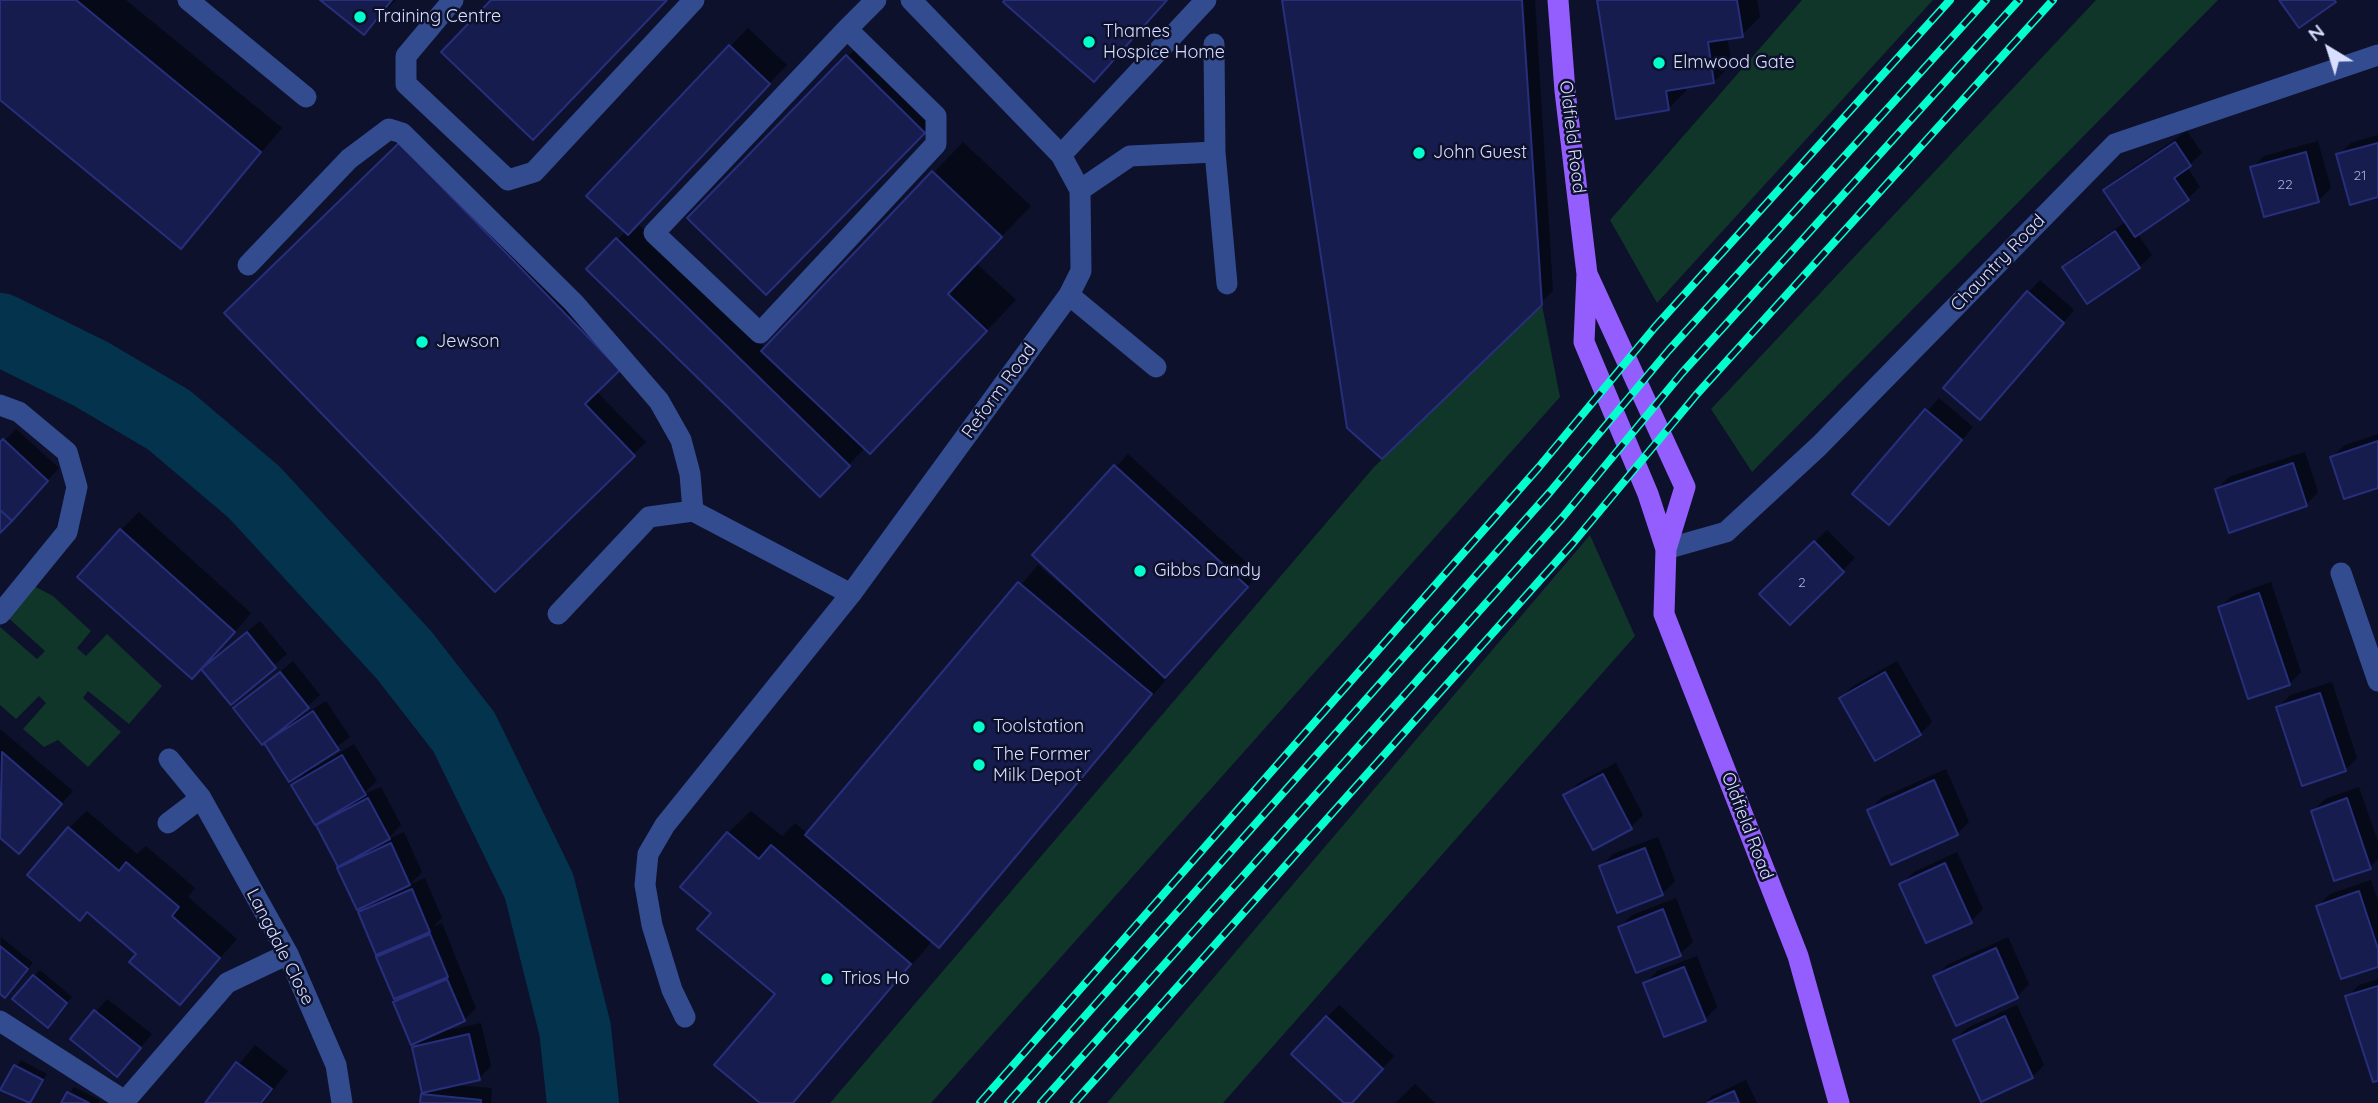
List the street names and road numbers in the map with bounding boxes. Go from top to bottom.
street label: Oldfield Road [1554,79,1590,195]
street label: Chauntry Road [1946,210,2050,316]
street label: Reform Road [957,339,1041,443]
street label: Oldfield Road [1717,769,1777,883]
street label: Langdale Close [241,885,319,1009]

